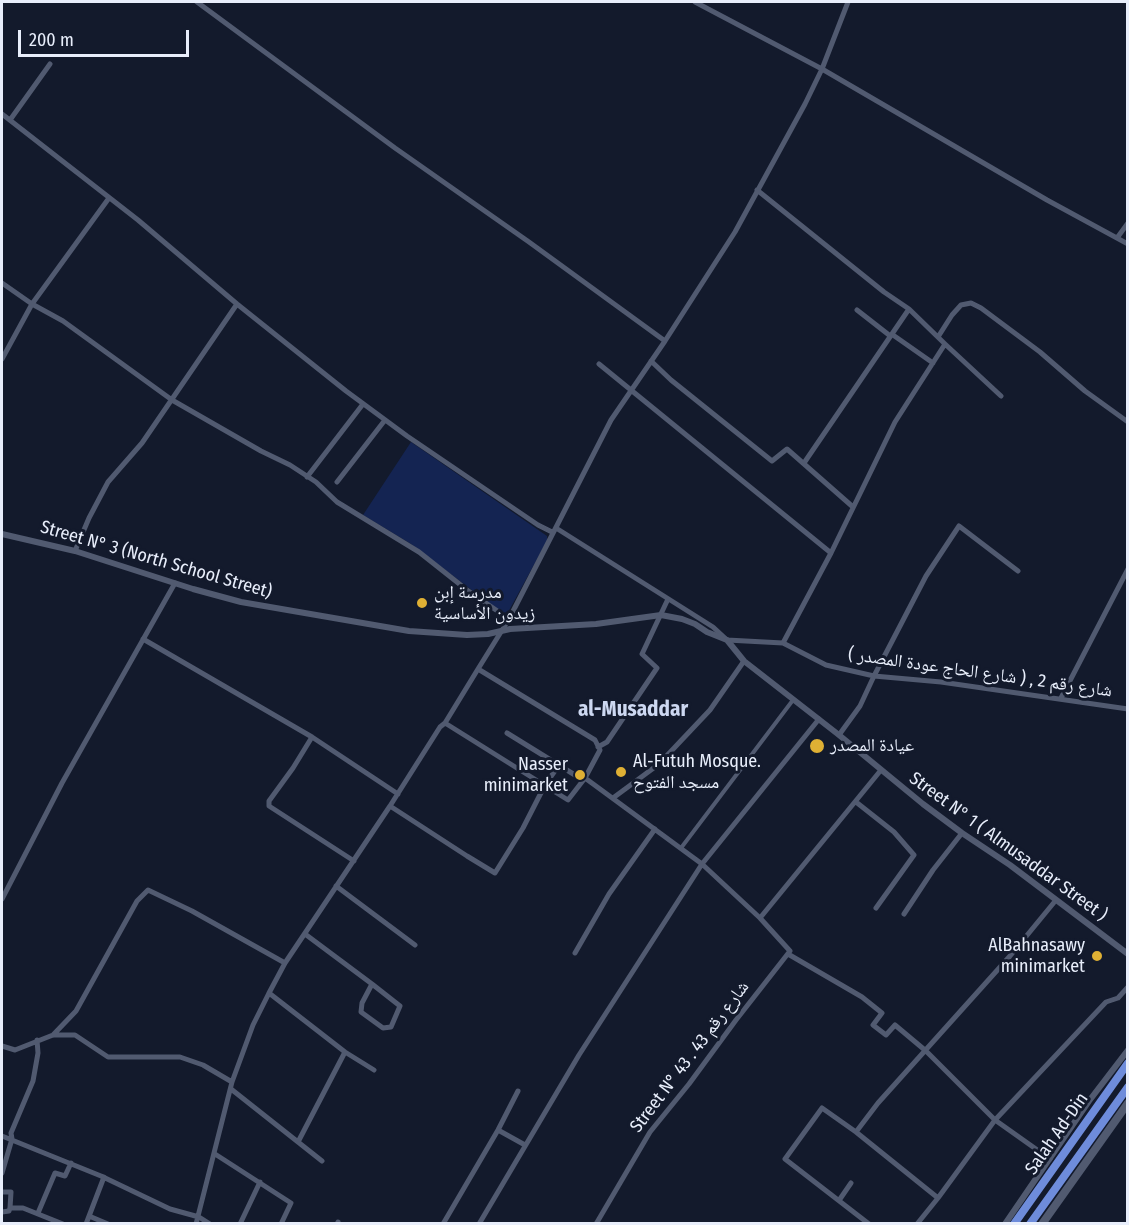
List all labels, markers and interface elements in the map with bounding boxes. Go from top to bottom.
scale bar [21,18,192,56]
text: 200 m [29,29,74,51]
street label: Street N° 3 (North School Street) [38,517,274,603]
place label: مدرسة إبن زيدون الأساسية [434,582,535,624]
marker: مدرسة إبن زيدون الأساسية [415,596,429,610]
street label: شارع رقم 2 , ( شارع الحاج عودة المصدر ) [847,644,1113,702]
district label: al-Musaddar [578,697,688,723]
place label: عيادة المصدر [830,735,914,757]
marker: عيادة المصدر [808,737,826,755]
place label: Al-Futuh Mosque. مسجد الفتوح [633,751,761,794]
place label: Nasser minimarket [484,754,568,796]
marker: Al-Futuh Mosque. مسجد الفتوح [614,765,628,779]
marker: Nasser minimarket [573,768,587,782]
street label: Street N° 1 ( Almusaddar Street ) [905,768,1111,926]
place label: AlBahnasawy minimarket [988,935,1085,978]
marker: AlBahnasawy minimarket [1090,949,1104,963]
street label: Street N° 43 . شارع رقم 43 [626,977,754,1137]
street label: Salah Ad-Din [1021,1089,1093,1179]

